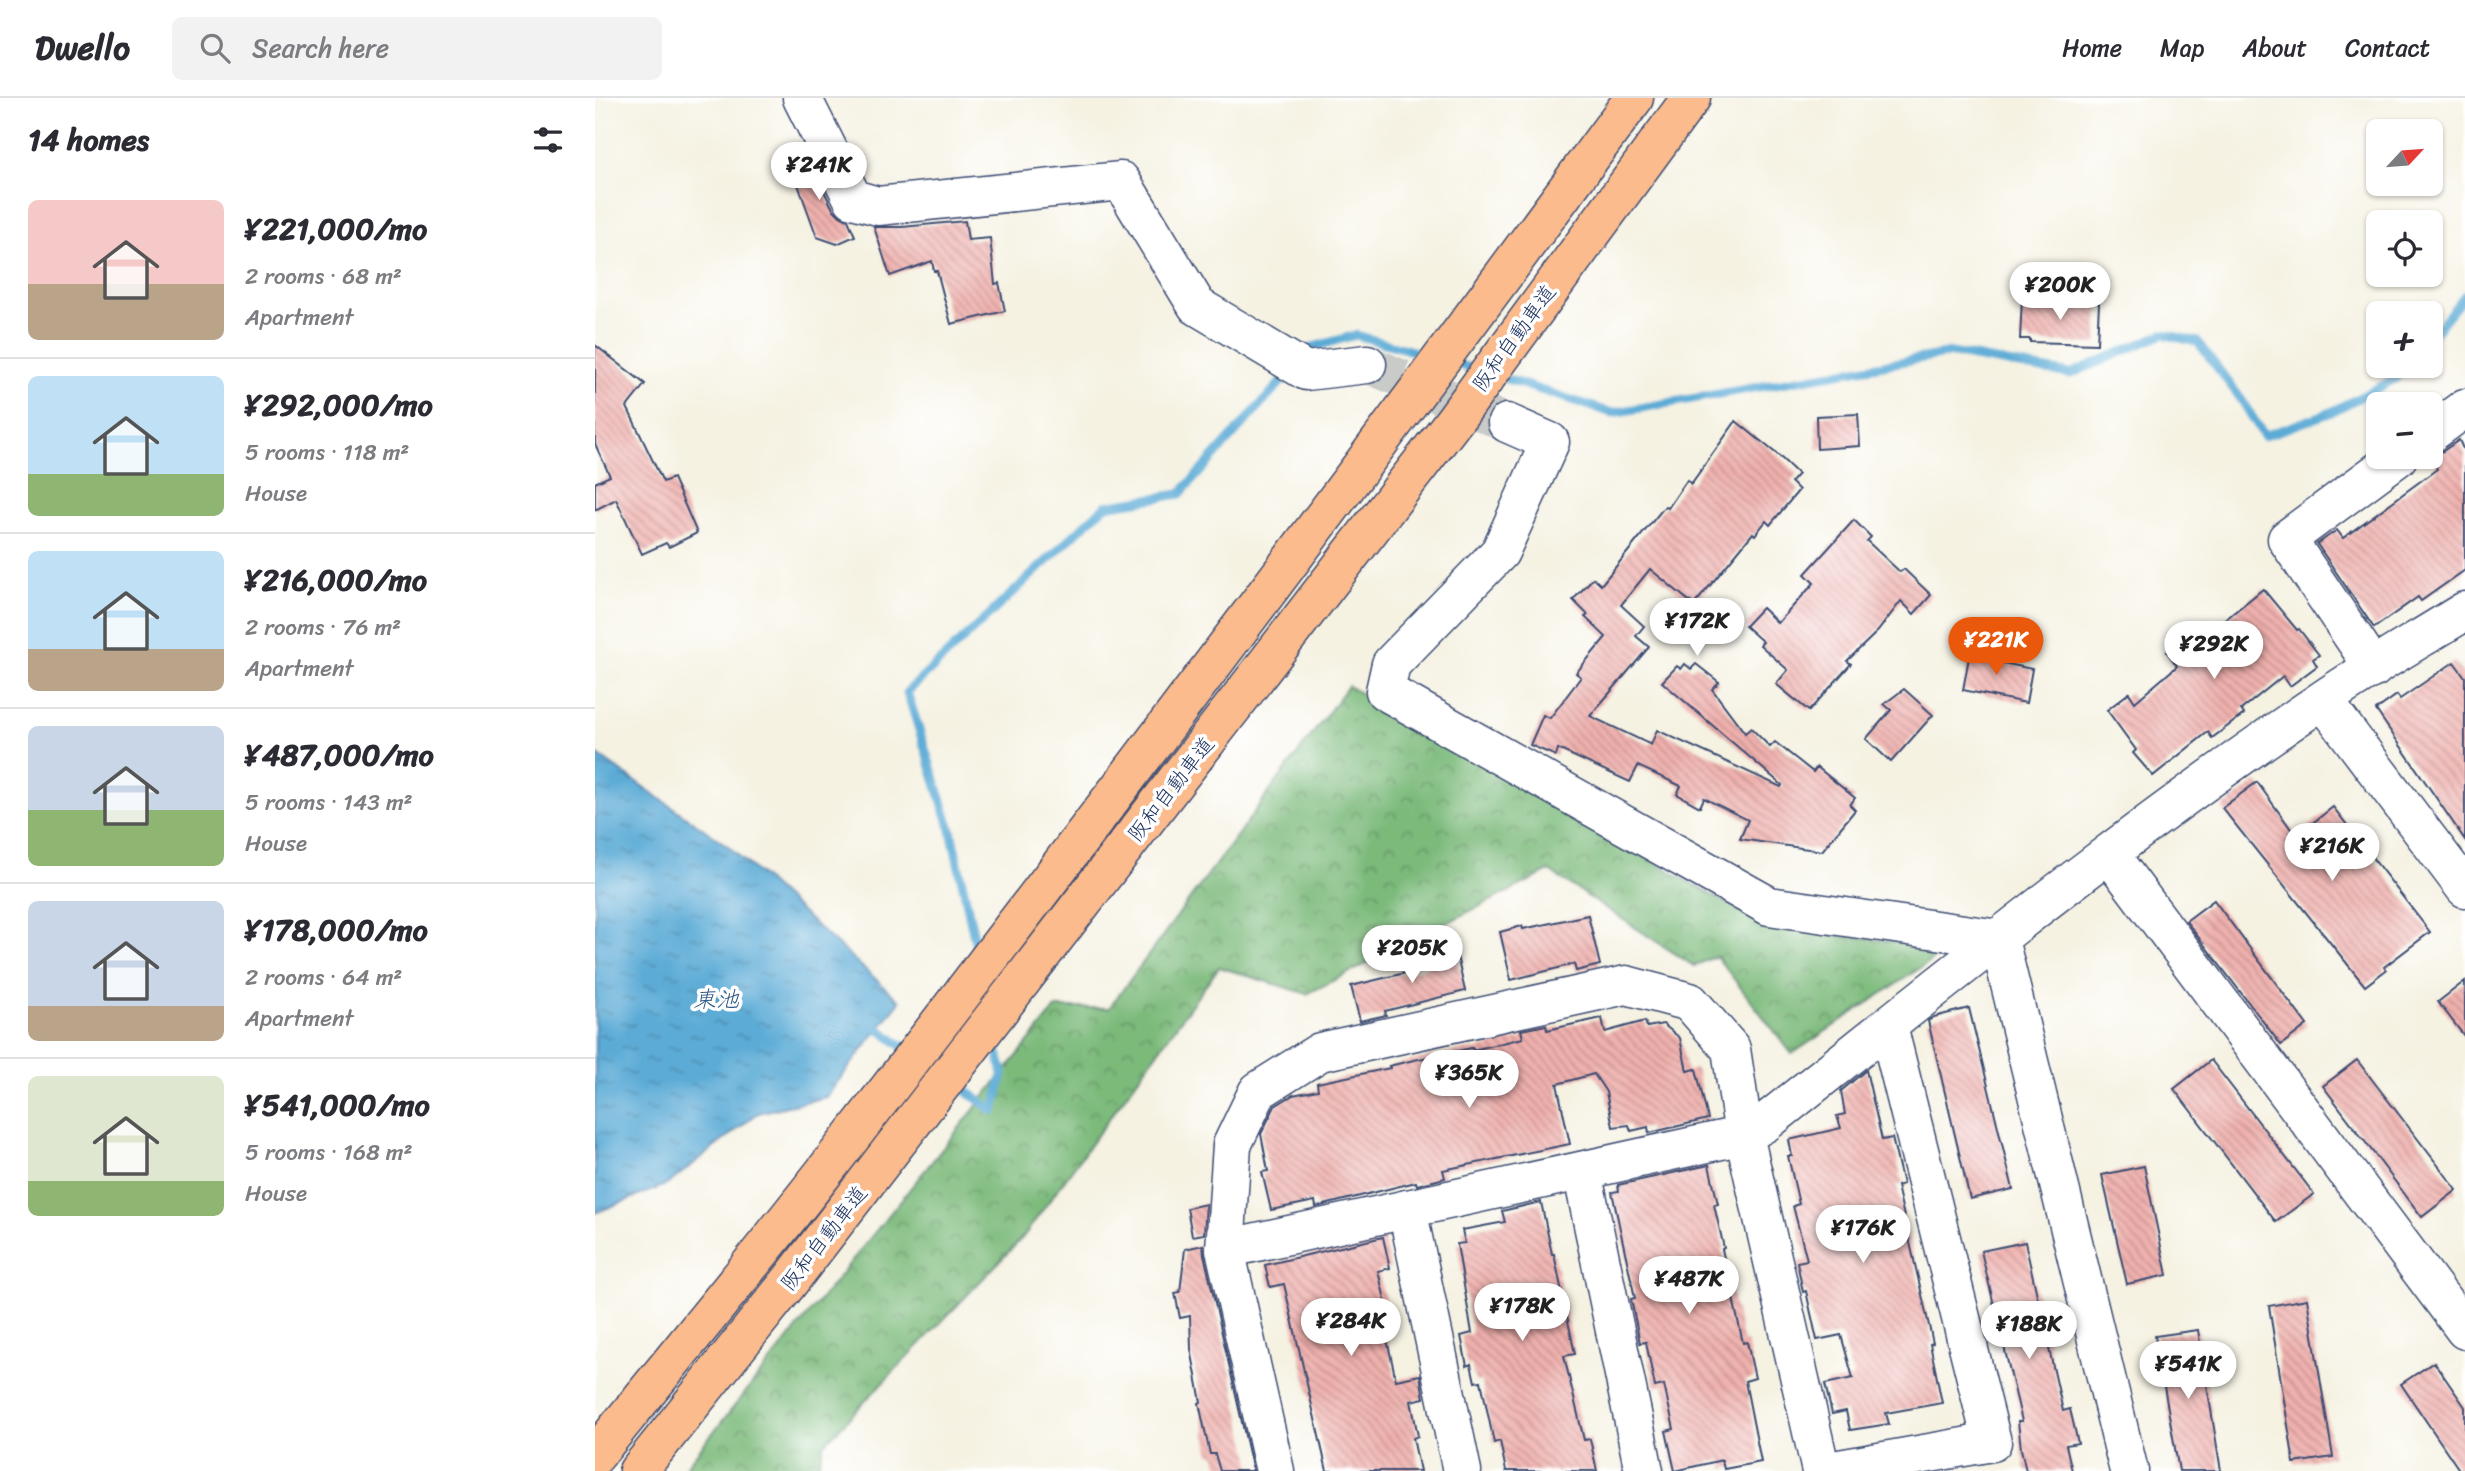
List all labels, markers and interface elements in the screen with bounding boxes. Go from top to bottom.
search box [172,17,662,80]
text: Dwello [35,19,130,77]
text: Search here [252,25,389,71]
text: Home [2062,27,2122,69]
text: Map [2160,27,2204,69]
text: About [2242,27,2307,69]
text: Contact [2345,27,2430,69]
icon: search [196,29,234,67]
text: 14 homes [28,113,149,167]
north arrow [2366,119,2443,196]
map controls [2366,119,2443,469]
icon: filters [529,121,567,159]
pin: ¥241K [770,142,868,202]
text: ¥241K [787,144,851,185]
text: ¥221,000/mo [245,202,427,256]
button: locate [2366,210,2443,287]
icon: home [84,228,168,312]
text: 2 rooms · 68 m² [245,256,402,297]
pin: ¥200K [2011,262,2109,322]
text: ¥200K [2025,264,2095,305]
street label: 阪和自動車道 [1462,276,1566,400]
text: Apartment [245,297,354,338]
button: + [2366,301,2443,378]
text: ¥292,000/mo [245,378,433,432]
button: − [2366,392,2443,469]
icon: home [84,404,168,488]
text: 5 rooms · 118 m² [245,432,409,473]
text: House [245,473,307,514]
text: ¥216,000/mo [245,553,427,607]
icon: home [84,579,168,663]
pin: ¥172K [1648,598,1746,658]
text: ¥172K [1665,600,1729,641]
text: 2 rooms · 76 m² [245,607,401,648]
pin: ¥221K [1947,618,2045,677]
text: ¥221K [1964,619,2028,660]
pin: ¥292K [2165,622,2263,681]
text: ¥292K [2180,623,2248,664]
text: Apartment [245,648,354,689]
text: ¥487,000/mo [245,728,434,782]
street label: 阪和自動車道 [1117,728,1225,850]
icon: home [84,754,168,838]
text: 5 rooms · 143 m² [245,782,413,823]
text: House [245,823,307,864]
pin: ¥216K [2283,824,2381,883]
text: ¥216K [2301,825,2363,866]
text: ¥178,000/mo [245,903,428,957]
pin: ¥205K [1363,926,1461,985]
text: ¥205K [1378,927,1446,968]
icon: home [84,929,168,1013]
text: 2 rooms · 64 m² [245,957,402,998]
water label: 東池 [693,979,740,1020]
text: Apartment [245,998,354,1039]
pin: ¥365K [1420,1051,1518,1110]
text: ¥365K [1436,1052,1502,1093]
text: ¥541,000/mo [245,1078,430,1132]
icon: home [84,1104,168,1188]
text: 5 rooms · 168 m² [245,1132,413,1173]
text: House [245,1173,307,1214]
street label: 阪和自動車道 [770,1177,878,1299]
pin: ¥176K [1814,1206,1912,1265]
text: ¥176K [1832,1207,1894,1248]
pin: ¥487K [1640,1256,1738,1316]
text: ¥487K [1655,1258,1723,1299]
pin: ¥178K [1473,1284,1571,1343]
text: ¥178K [1490,1285,1554,1326]
pin: ¥284K [1302,1298,1400,1358]
text: ¥284K [1317,1300,1385,1341]
pin: ¥188K [1980,1302,2078,1361]
text: ¥188K [1997,1303,2061,1344]
pin: ¥541K [2139,1342,2237,1401]
text: ¥541K [2155,1343,2221,1384]

